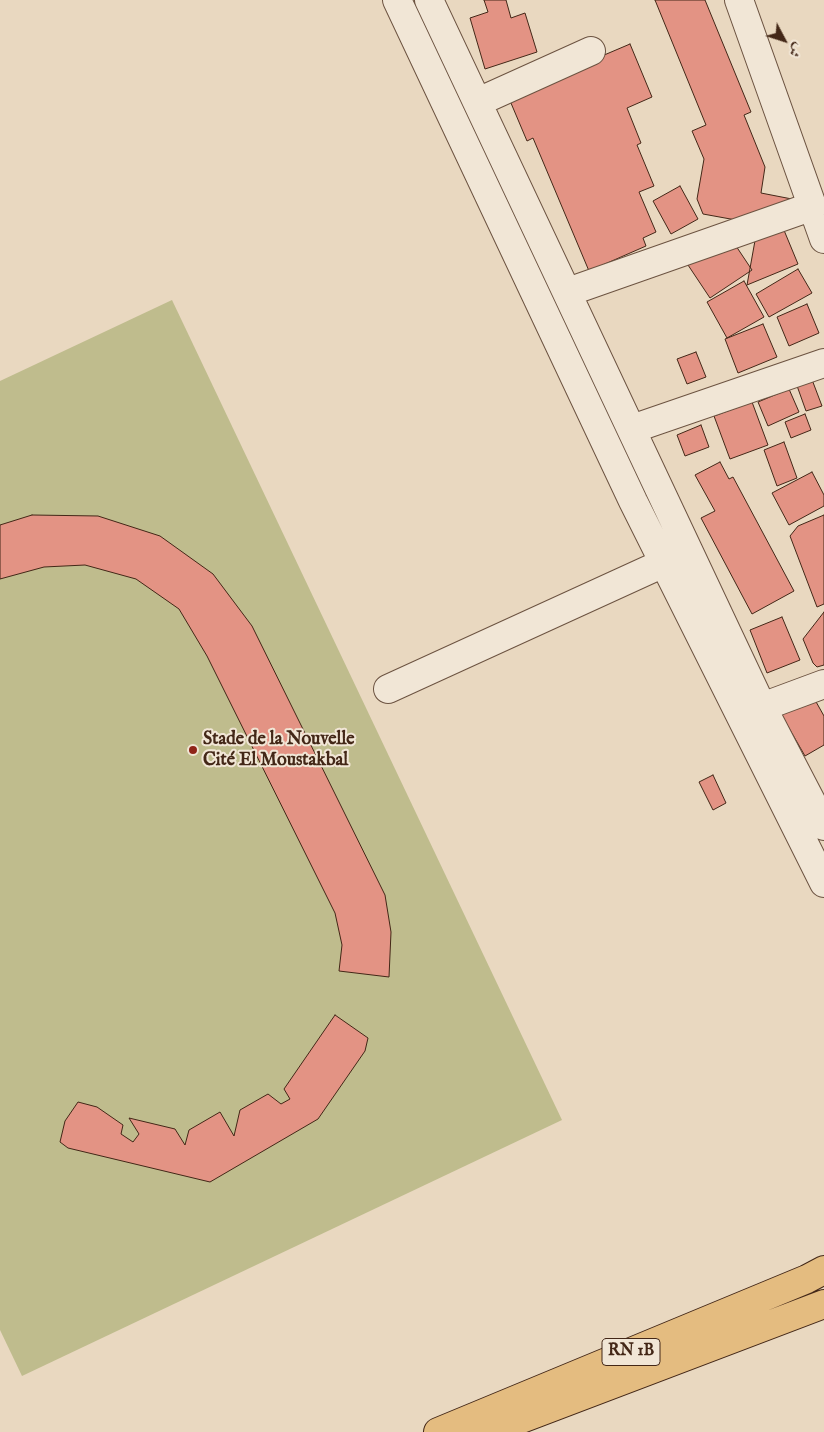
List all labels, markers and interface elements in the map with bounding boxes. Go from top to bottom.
north arrow [759,15,809,65]
text: ش [784,39,807,61]
place label: Stade de la Nouvelle Cité El Moustakbal [203,729,355,772]
marker: Stade de la Nouvelle Cité El Moustakbal [187,744,199,756]
road number: RN 1B [602,1338,660,1365]

